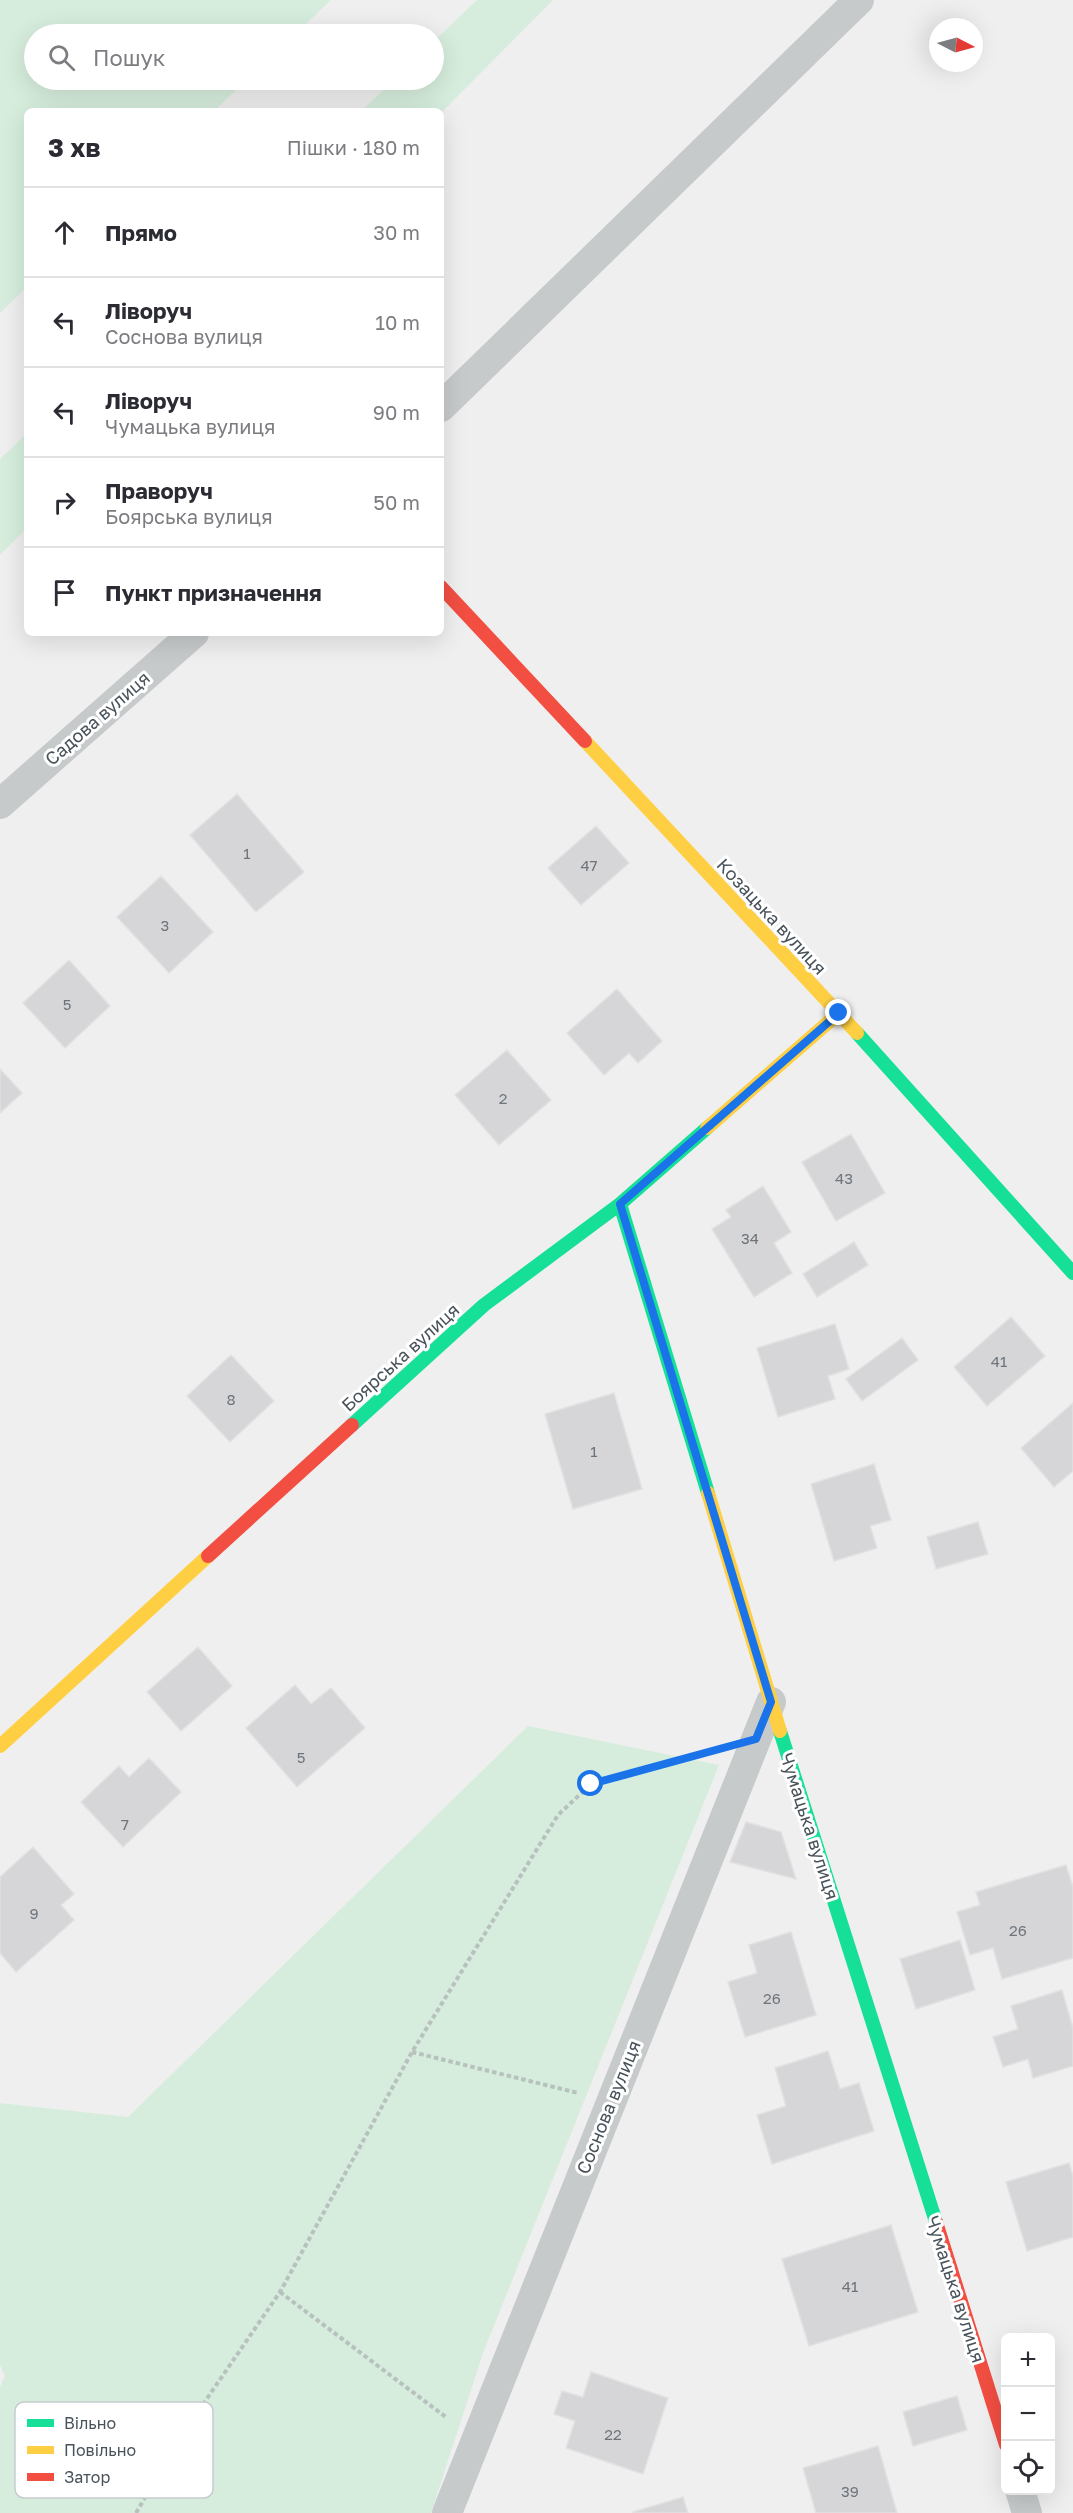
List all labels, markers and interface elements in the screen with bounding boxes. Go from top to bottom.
north arrow [929,18,983,72]
search box [24,24,444,90]
icon: search [45,41,78,74]
text: Пошук [93,44,166,71]
text: 3 хв [48,132,101,163]
text: Пішки · 180 m [287,135,420,159]
icon: ahead [48,216,81,249]
text: Прямо [105,219,177,246]
text: 30 m [373,220,420,244]
text: Ліворуч [105,297,192,324]
icon: left [48,306,81,339]
text: 10 m [375,310,420,334]
text: Соснова вулиця [105,324,263,348]
text: Ліворуч [105,387,192,414]
icon: left [48,396,81,429]
text: 90 m [373,400,420,424]
text: Чумацька вулиця [105,414,275,438]
text: Праворуч [105,477,213,504]
icon: right [48,486,81,519]
text: 50 m [373,490,420,514]
text: Боярська вулиця [105,504,273,528]
icon: arrive [48,576,81,609]
text: Пункт призначення [105,579,322,606]
street label: Садова вулиця [40,667,154,769]
house number: 1 [243,844,251,862]
street label: Козацька вулиця [713,853,831,979]
house number: 47 [580,856,598,874]
house number: 3 [161,916,169,934]
house number: 5 [63,995,71,1013]
route end [825,999,851,1025]
house number: 2 [499,1089,507,1107]
house number: 43 [835,1169,853,1187]
house number: 34 [741,1229,759,1247]
street label: Боярська вулиця [337,1298,463,1416]
house number: 41 [991,1352,1007,1370]
house number: 8 [226,1390,236,1408]
house number: 1 [590,1442,598,1460]
house number: 5 [297,1748,305,1766]
street label: Чумацька вулиця [776,1750,844,1902]
route start [577,1770,603,1796]
house number: 7 [121,1815,129,1833]
house number: 9 [29,1904,39,1922]
house number: 26 [1009,1921,1027,1939]
house number: 26 [763,1989,781,2007]
street label: Соснова вулиця [571,2037,645,2177]
street label: Чумацька вулиця [922,2213,990,2365]
house number: 41 [842,2277,858,2295]
map controls [1001,2333,1055,2495]
button: + [1001,2333,1055,2387]
button: − [1001,2387,1055,2441]
legend [15,2402,213,2498]
text: Вільно [64,2413,116,2433]
house number: 22 [604,2425,622,2443]
text: Повільно [64,2440,136,2460]
button: locate [1001,2441,1055,2495]
text: Затор [64,2467,110,2487]
house number: 39 [841,2482,859,2500]

